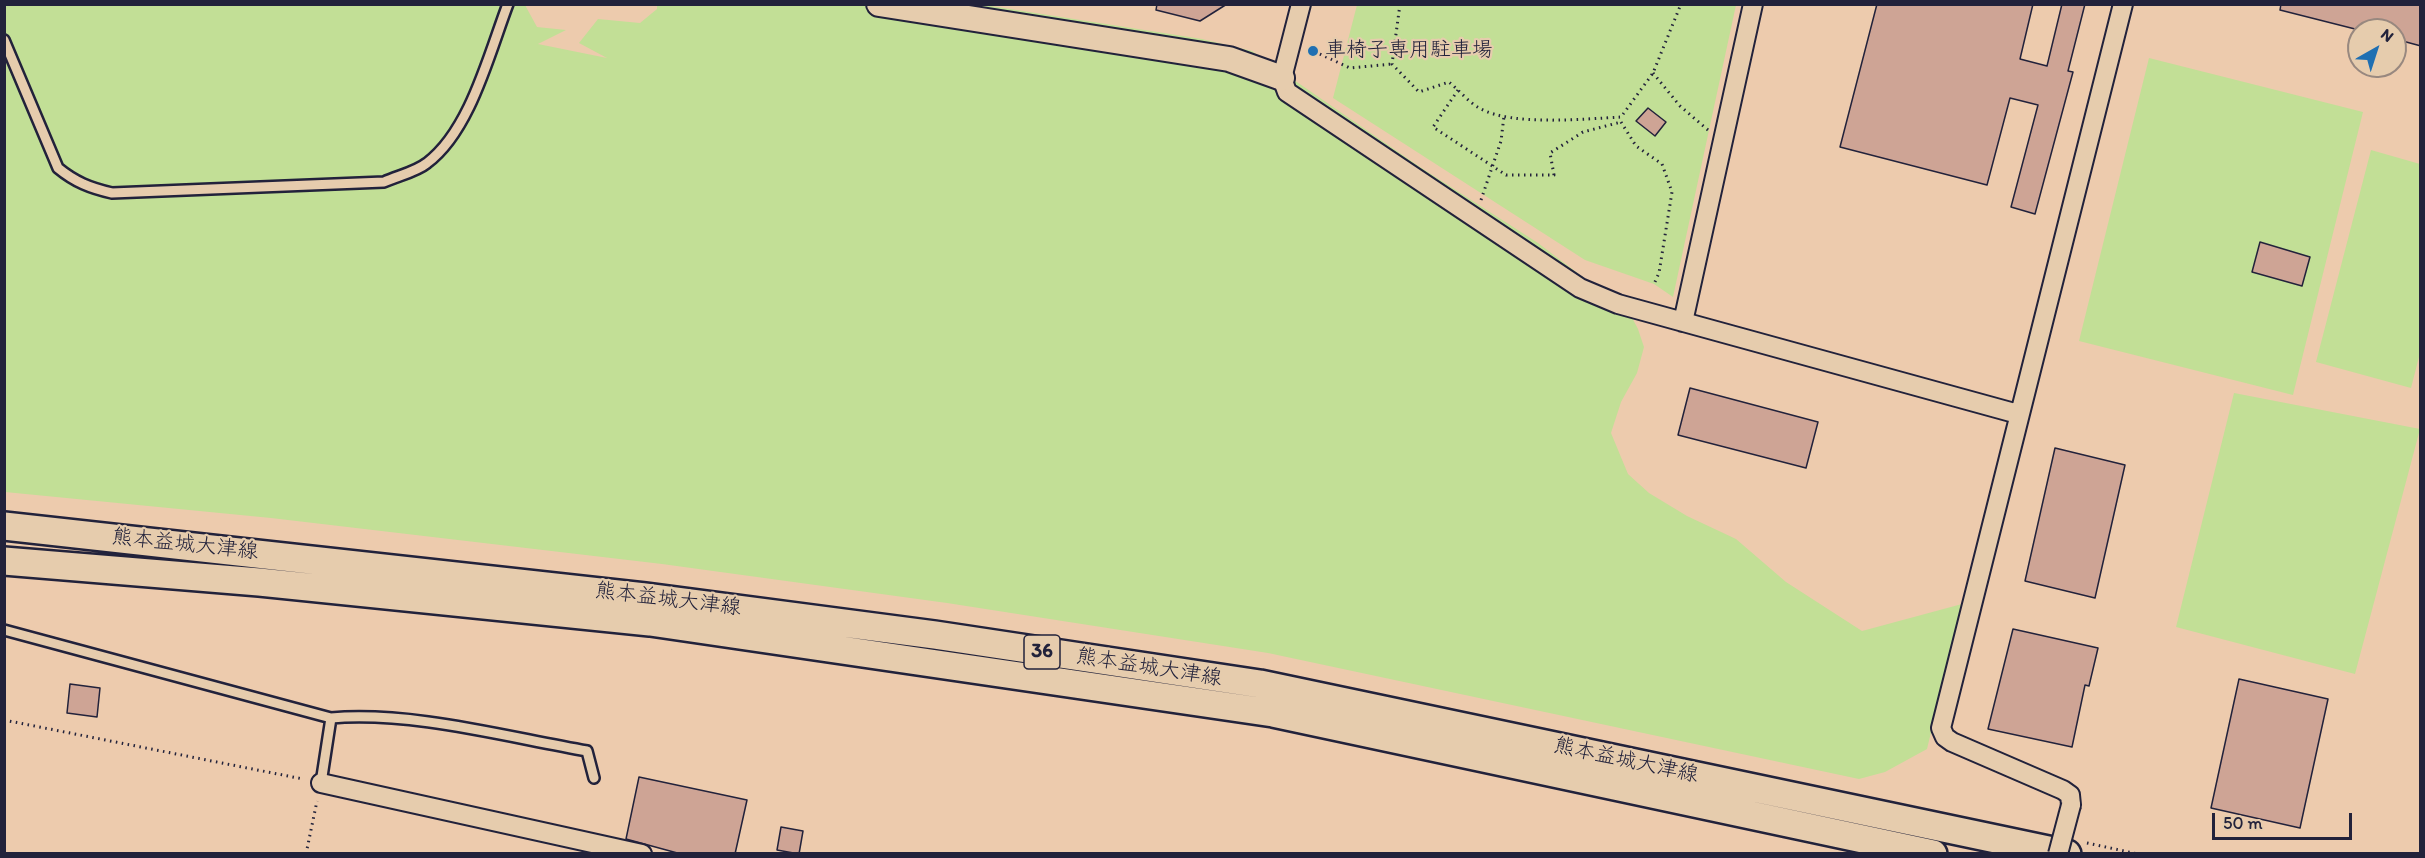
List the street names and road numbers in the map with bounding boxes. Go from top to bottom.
street label: 熊本益城大津線 [111,525,259,565]
street label: 熊本益城大津線 [594,579,742,621]
road number: 36 [1024,635,1060,669]
street label: 熊本益城大津線 [1074,644,1224,692]
street label: 熊本益城大津線 [1551,733,1701,789]

